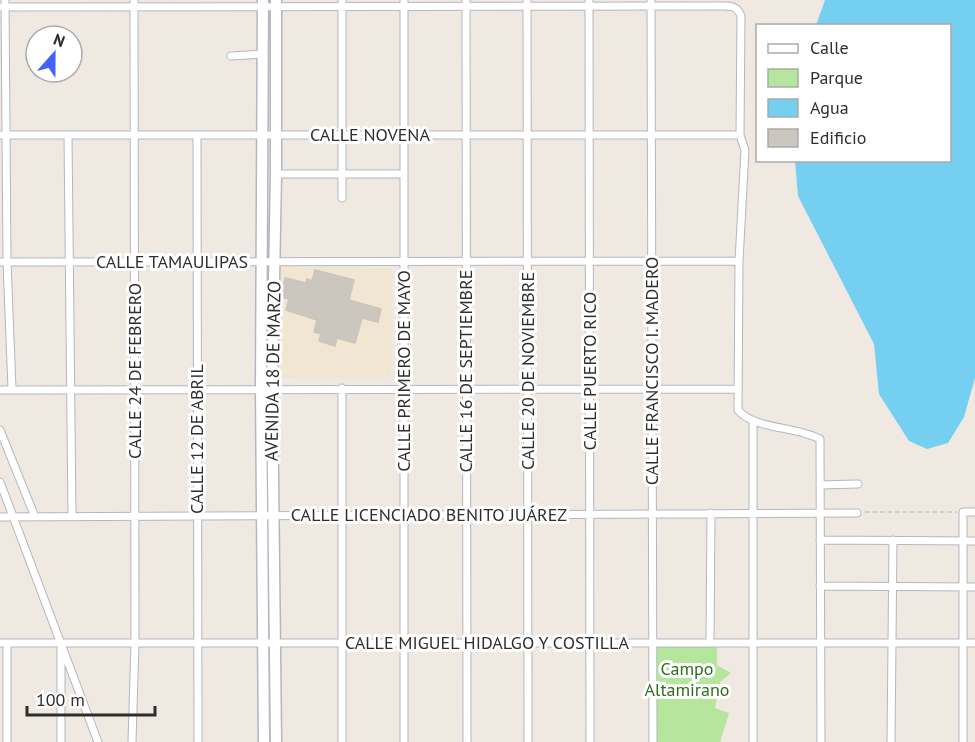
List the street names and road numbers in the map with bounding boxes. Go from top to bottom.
street label: CALLE NOVENA [310,123,430,146]
street label: CALLE TAMAULIPAS [96,250,248,273]
street label: CALLE FRANCISCO I. MADERO [640,257,663,485]
street label: CALLE PRIMERO DE MAYO [392,270,415,472]
street label: CALLE 16 DE SEPTIEMBRE [454,270,477,473]
street label: CALLE 20 DE NOVIEMBRE [516,272,539,470]
street label: AVENIDA 18 DE MARZO [259,281,286,461]
street label: CALLE 24 DE FEBRERO [123,283,146,459]
street label: CALLE PUERTO RICO [578,292,601,450]
street label: CALLE 12 DE ABRIL [185,364,208,514]
street label: CALLE LICENCIADO BENITO JUÁREZ [291,503,567,526]
street label: CALLE MIGUEL HIDALGO Y COSTILLA [345,631,629,654]

